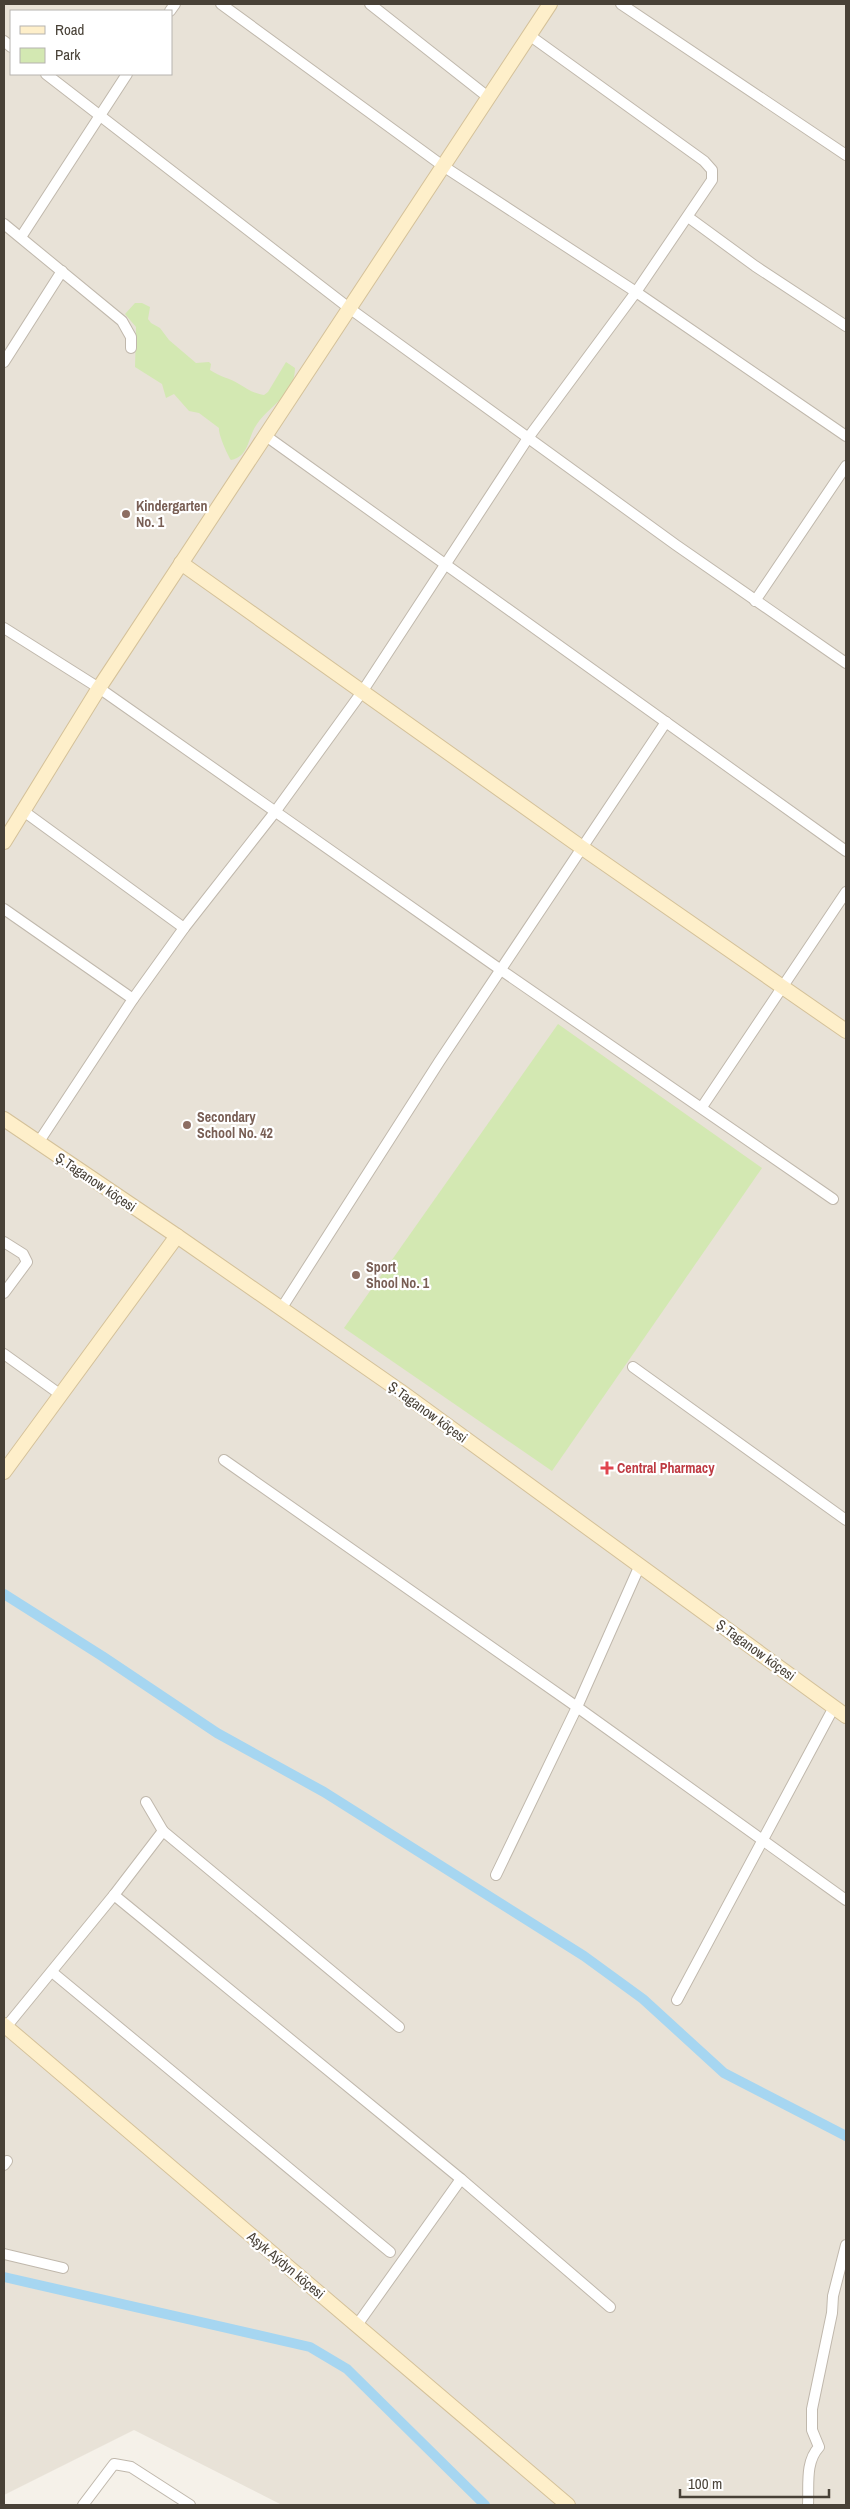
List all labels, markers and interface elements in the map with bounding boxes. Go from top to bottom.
legend [10,10,172,75]
text: Road [55,19,84,40]
text: Park [55,44,81,65]
place label: Kindergarten No. 1 [136,497,207,531]
marker: Kindergarten No. 1 [120,508,132,520]
place label: Secondary School No. 42 [197,1108,273,1142]
marker: Secondary School No. 42 [181,1119,193,1131]
street label: Ş.Taganow köçesi [52,1148,140,1216]
place label: Sport Shool No. 1 [366,1258,430,1292]
marker: Sport Shool No. 1 [350,1269,362,1281]
street label: Ş.Taganow köçesi [385,1377,471,1447]
place label: Central Pharmacy [617,1459,715,1477]
marker: Central Pharmacy [601,1462,613,1474]
street label: Ş.Taganow köçesi [713,1615,799,1685]
street label: Aşyk Aýdyn köçesi [243,2227,328,2303]
scale bar [680,2466,829,2498]
text: 100 m [688,2473,722,2494]

